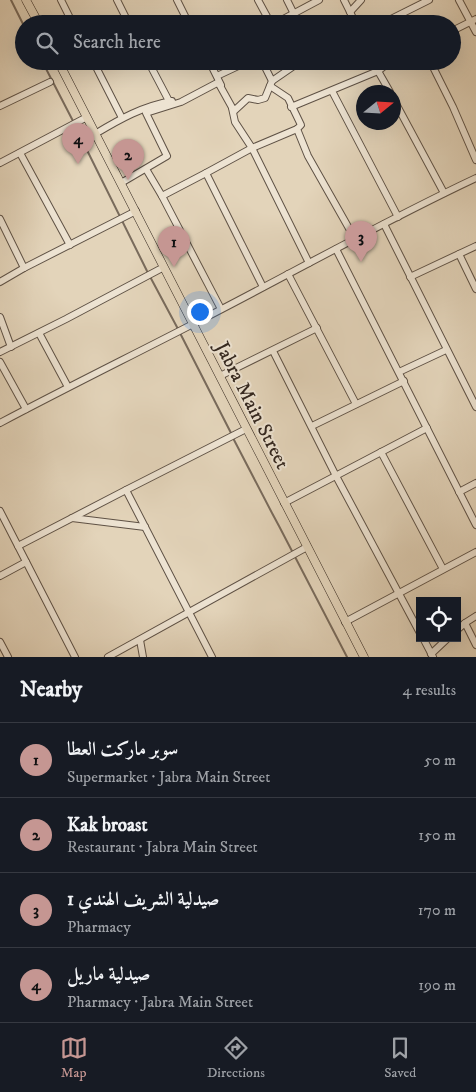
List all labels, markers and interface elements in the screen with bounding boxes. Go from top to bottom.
search box [15,15,461,70]
icon: search [33,29,61,57]
text: Search here [73,31,161,54]
north arrow [356,85,401,130]
pin: 4 [62,123,94,164]
pin: 2 [112,139,144,180]
pin: 3 [345,221,377,262]
pin: 1 [158,226,190,267]
your location [187,299,213,325]
street label: Jabra Main Street [208,336,294,474]
map controls [416,597,461,642]
button: locate [416,597,461,642]
text: Nearby [20,677,82,703]
text: 4 results [403,680,456,700]
text: سوبر ماركت العطا [67,738,178,761]
text: 1 [33,750,39,770]
text: 50 m [424,750,456,770]
text: Supermarket · Jabra Main Street [67,767,270,787]
text: Kak broast [67,814,148,837]
text: 2 [32,825,40,845]
text: 150 m [418,825,456,845]
text: Restaurant · Jabra Main Street [67,837,258,857]
text: صيدلية الشريف الهندي 1 [67,888,219,911]
text: 3 [33,900,39,920]
text: 170 m [418,900,456,920]
text: Pharmacy [67,917,131,937]
text: صيدلية ماريل [67,963,151,986]
text: 4 [31,975,41,995]
text: 190 m [418,975,456,995]
text: Pharmacy · Jabra Main Street [67,992,253,1012]
tab: Map [60,1034,88,1082]
tab: Directions [207,1034,265,1082]
tab: Saved [384,1034,416,1082]

